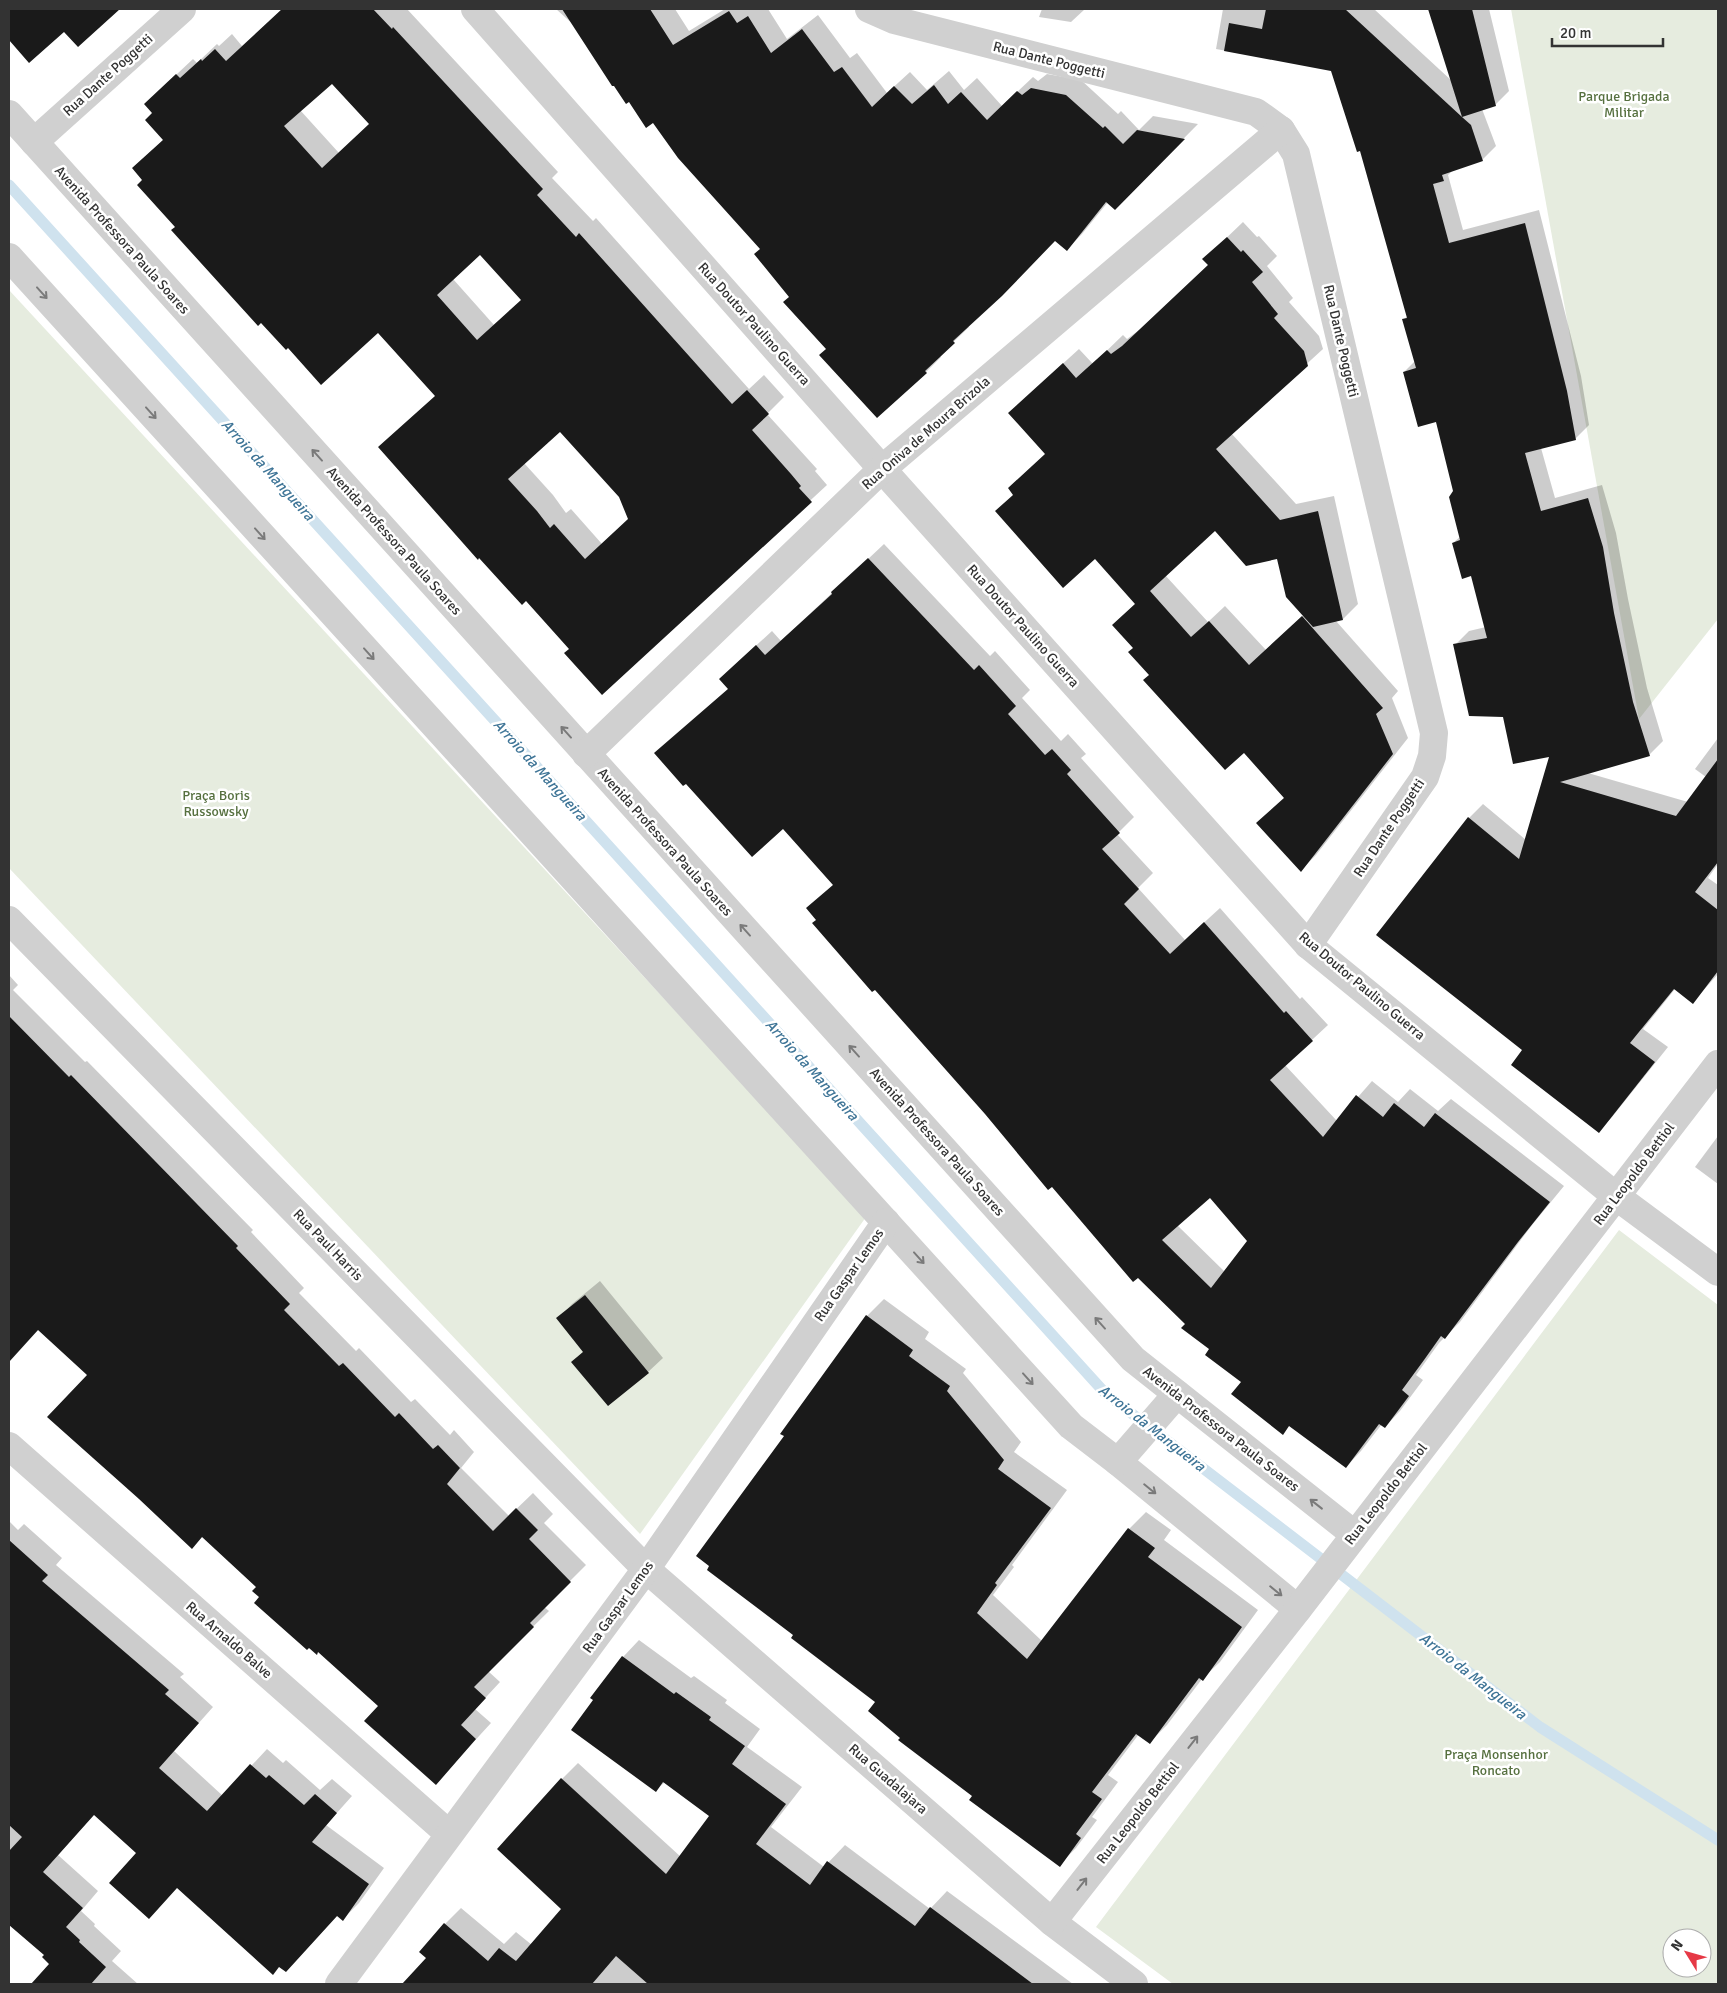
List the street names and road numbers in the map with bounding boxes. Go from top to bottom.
street label: Rua Dante Poggetti [60,30,156,120]
street label: Rua Dante Poggetti [991,38,1107,82]
street label: Avenida Professora Paula Soares [51,162,193,318]
street label: Rua Doutor Paulino Guerra [694,259,814,389]
street label: Rua Dante Poggetti [1320,283,1362,399]
street label: Rua Oniva de Moura Brizola [859,373,993,493]
street label: Avenida Professora Paula Soares [323,463,465,619]
street label: Rua Doutor Paulino Guerra [963,561,1083,691]
street label: Avenida Professora Paula Soares [594,764,736,920]
street label: Rua Dante Poggetti [1350,776,1428,880]
street label: Rua Doutor Paulino Guerra [1295,928,1429,1044]
street label: Avenida Professora Paula Soares [866,1064,1008,1220]
street label: Rua Leopoldo Bettiol [1590,1119,1678,1229]
street label: Rua Paul Harris [290,1206,366,1284]
street label: Rua Gaspar Lemos [811,1225,887,1325]
street label: Avenida Professora Paula Soares [1140,1363,1302,1495]
street label: Rua Leopoldo Bettiol [1341,1440,1431,1548]
street label: Rua Gaspar Lemos [579,1558,657,1656]
street label: Rua Arnaldo Balve [182,1598,276,1682]
street label: Rua Guadalajara [845,1740,931,1818]
street label: Rua Leopoldo Bettiol [1093,1759,1183,1867]

